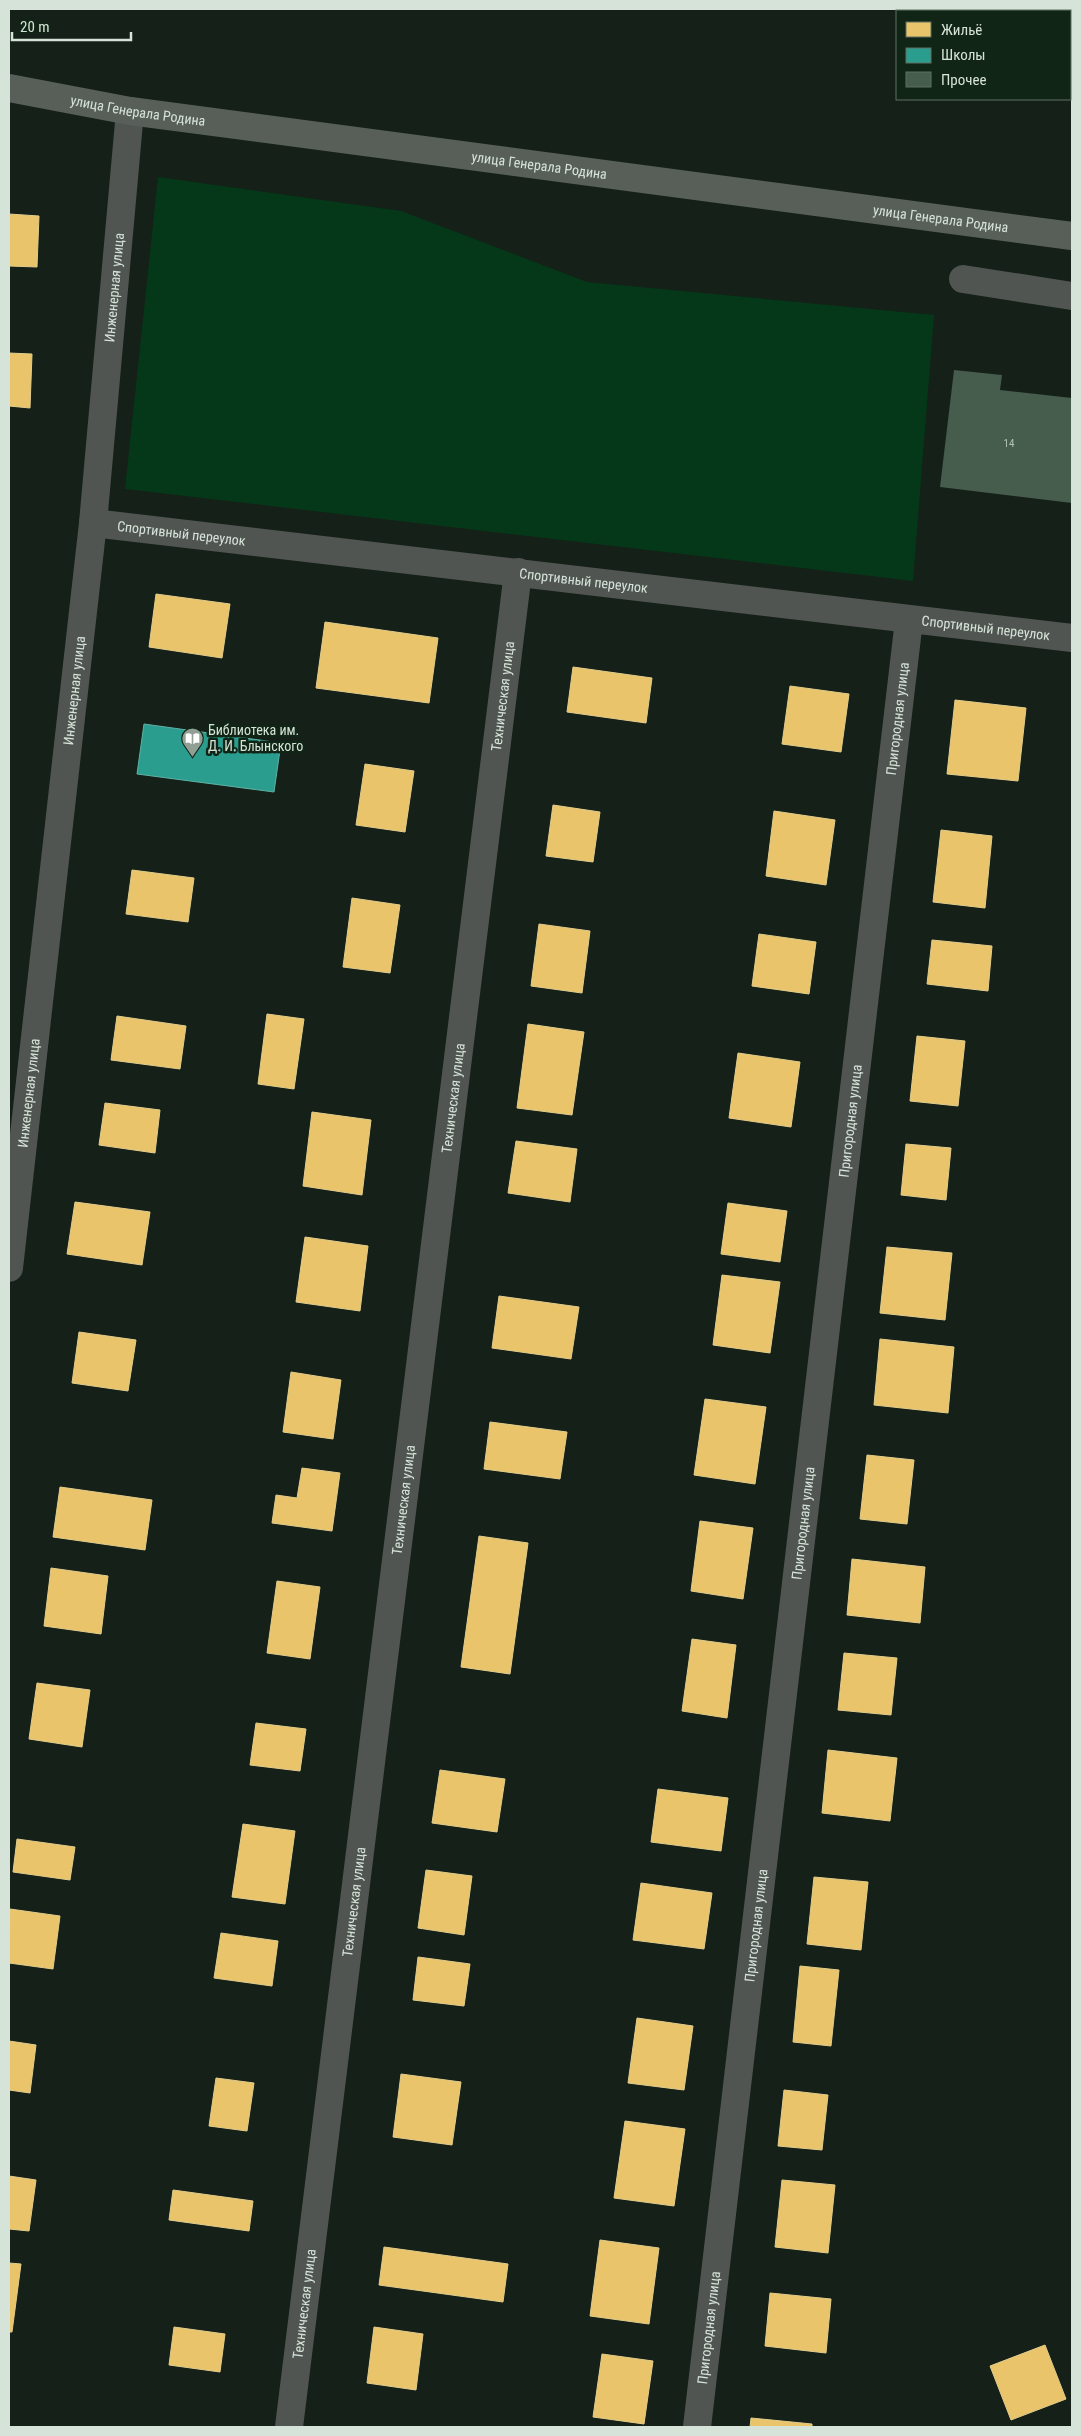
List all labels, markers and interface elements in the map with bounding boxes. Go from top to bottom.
scale bar [12,10,131,42]
legend [896,10,1071,100]
text: 20 m [20,18,50,36]
text: Жильё [941,21,982,39]
text: Школы [941,46,986,64]
text: Прочее [941,71,987,89]
street label: улица Генерала Родина [69,92,206,129]
street label: улица Генерала Родина [471,148,608,182]
street label: улица Генерала Родина [872,202,1009,235]
street label: Инженерная улица [101,232,127,343]
house number: 14 [1004,437,1015,450]
street label: Спортивный переулок [116,518,247,549]
street label: Спортивный переулок [519,565,649,596]
street label: Спортивный переулок [921,612,1051,643]
street label: Инженерная улица [60,635,88,746]
street label: Техническая улица [488,640,517,752]
street label: Пригородная улица [883,661,912,776]
place label: Библиотека им. Д. И. Блынского [208,722,303,754]
library icon: Библиотека им. Д. И. Блынского [180,726,204,757]
street label: Инженерная улица [15,1038,43,1149]
street label: Техническая улица [438,1042,468,1154]
street label: Пригородная улица [836,1064,865,1178]
street label: Техническая улица [389,1444,418,1556]
street label: Пригородная улица [788,1466,818,1581]
street label: Техническая улица [339,1846,369,1958]
street label: Пригородная улица [741,1868,770,1983]
street label: Техническая улица [289,2248,319,2360]
street label: Пригородная улица [694,2270,723,2385]

